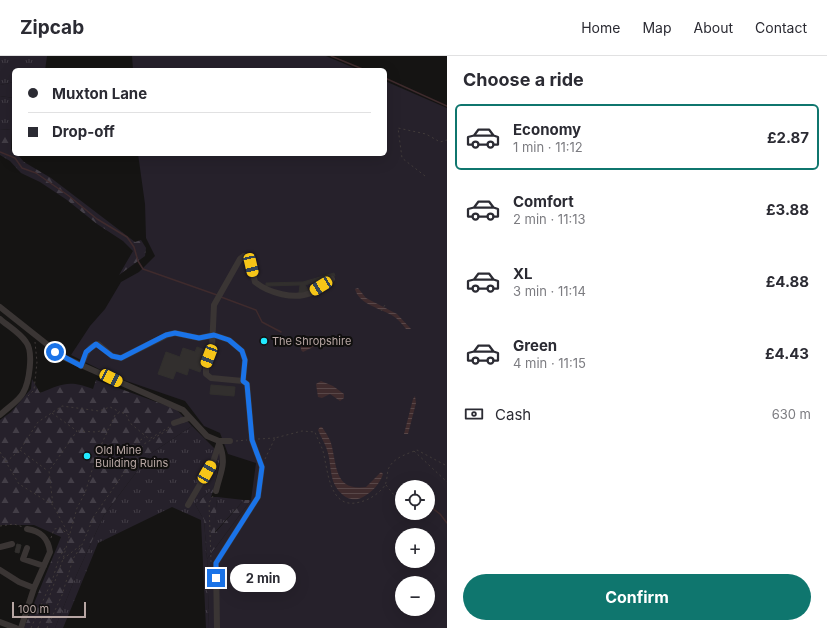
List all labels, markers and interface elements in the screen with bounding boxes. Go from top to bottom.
text: Zipcab [20,16,84,39]
text: Home [581,19,620,36]
text: Map [642,19,672,36]
text: About [694,19,733,36]
text: Contact [755,19,807,36]
text: Choose a ride [463,69,584,90]
text: Muxton Lane [52,84,147,103]
icon: car [465,119,501,155]
text: Economy [513,120,581,139]
text: Drop-off [52,122,115,141]
text: £2.87 [767,128,809,147]
text: 1 min · 11:12 [513,139,583,155]
icon: car [465,191,501,227]
text: Comfort [513,192,574,211]
text: £3.88 [766,200,809,219]
text: 2 min · 11:13 [513,211,586,227]
car [242,252,260,278]
icon: car [465,263,501,299]
text: XL [513,264,533,283]
text: £4.88 [766,272,809,291]
car [308,275,334,297]
text: 3 min · 11:14 [513,283,586,299]
place label: The Shropshire [272,334,351,348]
icon: car [465,335,501,371]
marker: The Shropshire [259,336,269,346]
text: Green [513,336,557,355]
route start [46,343,64,361]
car [199,343,219,369]
text: £4.43 [765,344,809,363]
text: 4 min · 11:15 [513,355,586,371]
car [98,367,124,389]
icon: cash [463,403,485,425]
text: Cash [495,405,531,424]
text: 630 m [772,406,811,422]
place label: Old Mine Building Ruins [95,443,169,470]
marker: Old Mine Building Ruins [82,451,92,461]
car [196,459,218,485]
map controls [395,480,435,616]
button: locate [395,480,435,520]
button: + [395,528,435,568]
callout: 2 min [230,564,296,592]
route end [207,569,225,587]
text: 2 min [246,570,280,586]
button: Confirm [463,574,811,620]
button: − [395,576,435,616]
scale bar [12,600,86,619]
text: 100 m [18,602,49,616]

